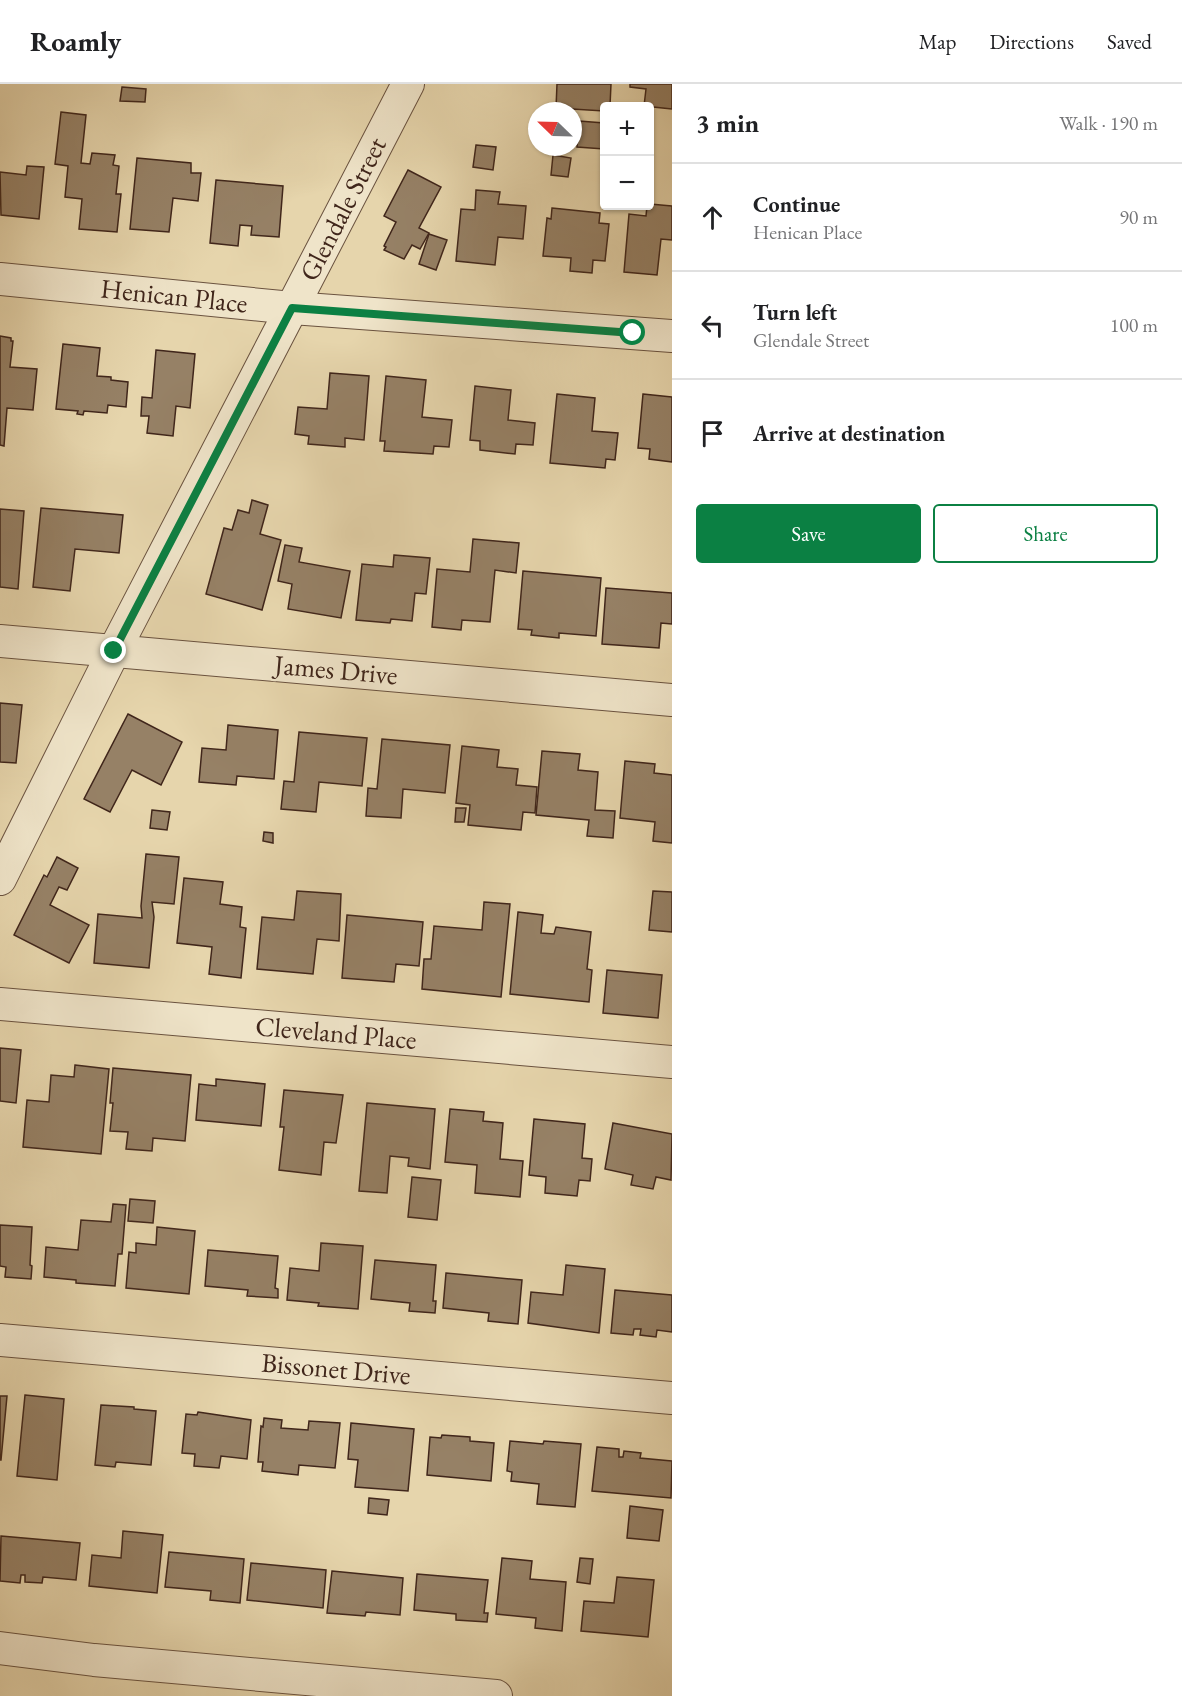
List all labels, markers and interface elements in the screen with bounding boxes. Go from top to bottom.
text: Roamly [30,23,121,59]
text: Map [919,28,956,55]
text: Directions [989,28,1074,55]
text: Saved [1107,28,1152,55]
north arrow [528,102,582,156]
map controls [600,102,654,210]
button: + [600,102,654,156]
text: 3 min [696,106,759,140]
text: Walk · 190 m [1059,110,1158,136]
street label: Glendale Street [291,130,394,287]
button: − [600,156,654,210]
text: Continue [753,190,840,219]
icon: ahead [696,201,729,234]
text: 90 m [1119,204,1158,230]
text: Henican Place [753,219,862,245]
street label: Henican Place [99,270,249,321]
text: Turn left [753,298,837,327]
icon: left [696,309,729,342]
text: 100 m [1110,312,1158,338]
route start [619,319,645,345]
text: Glendale Street [753,327,869,353]
icon: arrive [696,417,729,450]
text: Arrive at destination [753,419,945,448]
button: Save [696,504,921,563]
button: Share [933,504,1158,563]
route end [100,637,126,663]
street label: James Drive [271,647,399,692]
street label: Cleveland Place [254,1008,418,1057]
street label: Bissonet Drive [260,1345,412,1392]

